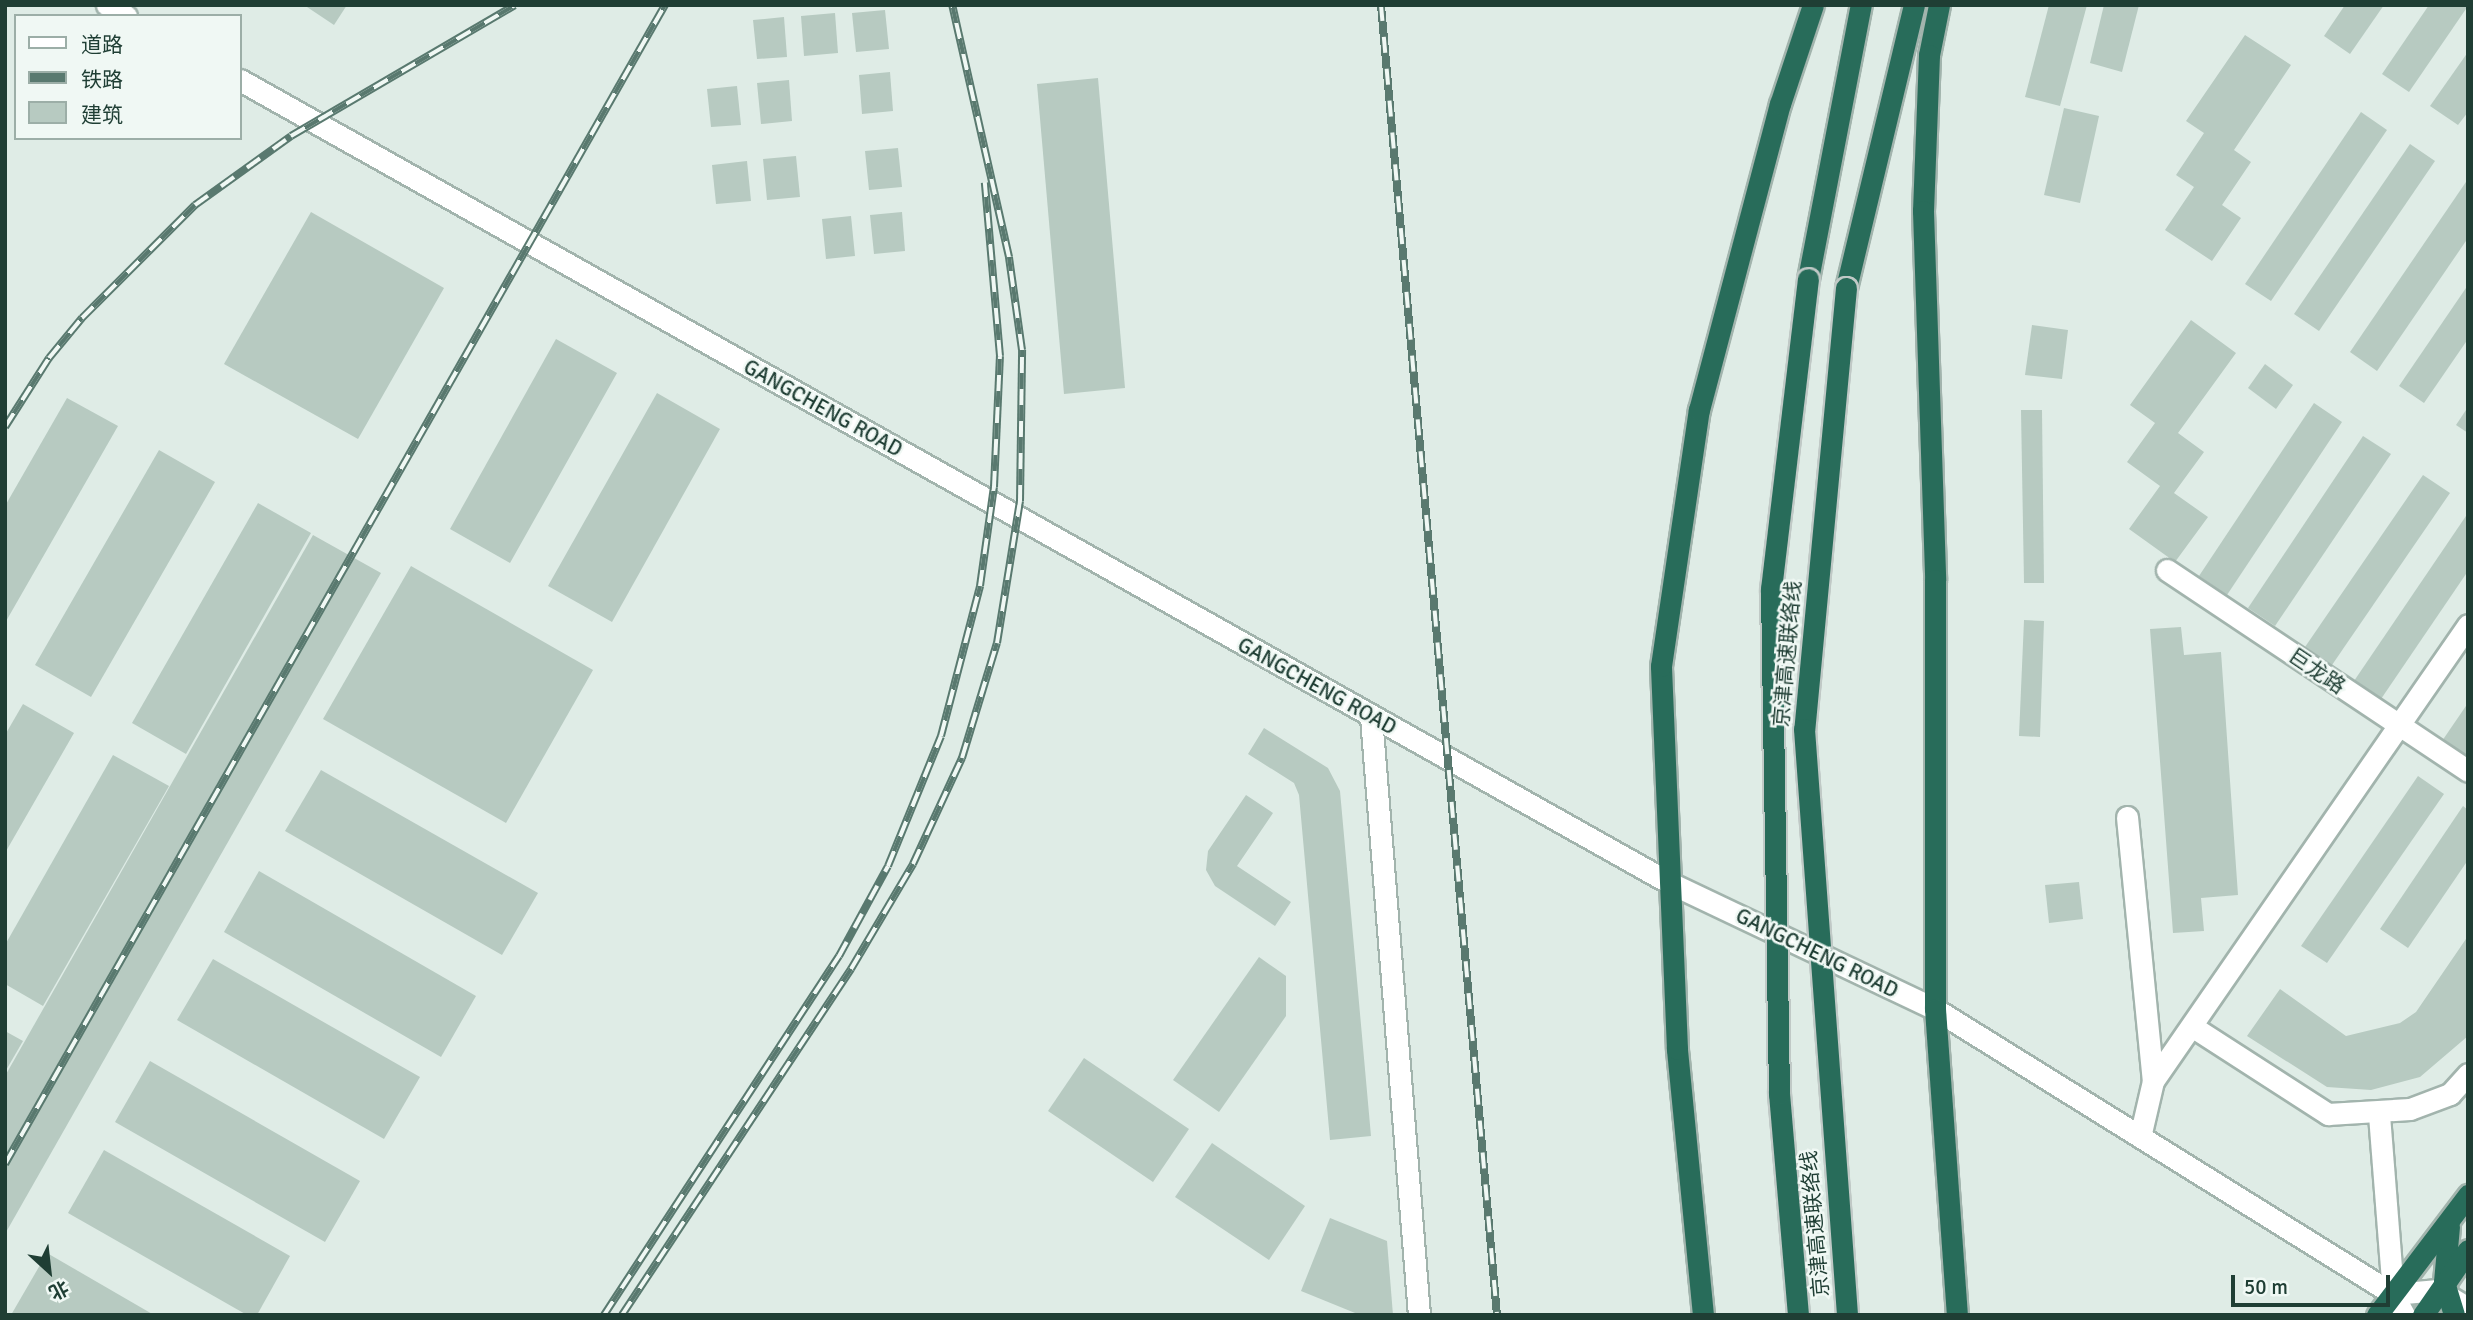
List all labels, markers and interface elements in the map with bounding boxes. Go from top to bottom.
legend [14,14,242,140]
text: 道路 [81,32,123,58]
text: 铁路 [81,67,123,93]
text: 建筑 [81,102,123,128]
street label: GANGCHENG ROAD [739,354,907,462]
street label: 京津高速联络线 [1768,580,1806,728]
street label: GANGCHENG ROAD [1233,632,1401,740]
street label: 巨龙路 [2284,643,2350,699]
street label: GANGCHENG ROAD [1732,903,1902,1003]
street label: 京津高速联络线 [1796,1150,1834,1298]
north arrow [14,1236,84,1306]
scale bar [2235,1260,2394,1304]
text: 50 m [2244,1274,2288,1300]
text: 北 [45,1275,72,1305]

